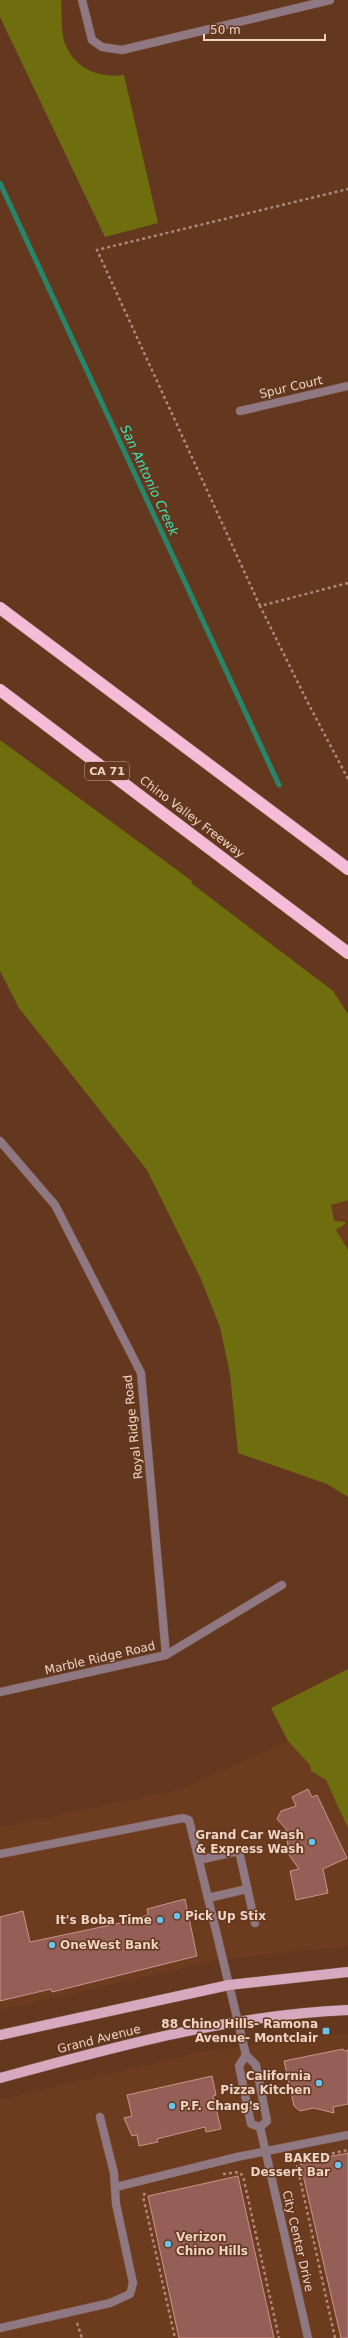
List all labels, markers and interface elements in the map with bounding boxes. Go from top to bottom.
scale bar [204,16,325,42]
text: 50 m [210,23,241,37]
street label: Spur Court [258,373,324,401]
water label: San Antonio Creek [117,422,182,538]
road number: CA 71 [85,762,129,780]
street label: Chino Valley Freeway [137,773,247,861]
street label: Royal Ridge Road [121,1374,145,1480]
street label: Marble Ridge Road [43,1638,157,1678]
place label: Grand Car Wash & Express Wash [195,1828,304,1856]
marker: Grand Car Wash & Express Wash [307,1837,317,1847]
place label: Pick Up Stix [185,1909,266,1923]
marker: Pick Up Stix [172,1911,182,1921]
place label: It's Boba Time [56,1913,152,1927]
marker: It's Boba Time [155,1915,165,1925]
place label: OneWest Bank [60,1938,160,1952]
marker: OneWest Bank [47,1940,57,1950]
place label: 88 Chino Hills- Ramona Avenue- Montclair [161,2017,318,2045]
street label: Grand Avenue [56,2022,142,2056]
marker: 88 Chino Hills- Ramona Avenue- Montclair [321,2026,331,2036]
place label: California Pizza Kitchen [220,2069,311,2097]
marker: California Pizza Kitchen [314,2078,324,2088]
place label: P.F. Chang's [180,2099,260,2113]
marker: P.F. Chang's [167,2101,177,2111]
place label: BAKED Dessert Bar [250,2151,330,2179]
marker: BAKED Dessert Bar [333,2160,343,2170]
street label: City Center Drive [280,2189,316,2293]
place label: Verizon Chino Hills [176,2230,248,2258]
marker: Verizon Chino Hills [163,2239,173,2249]

